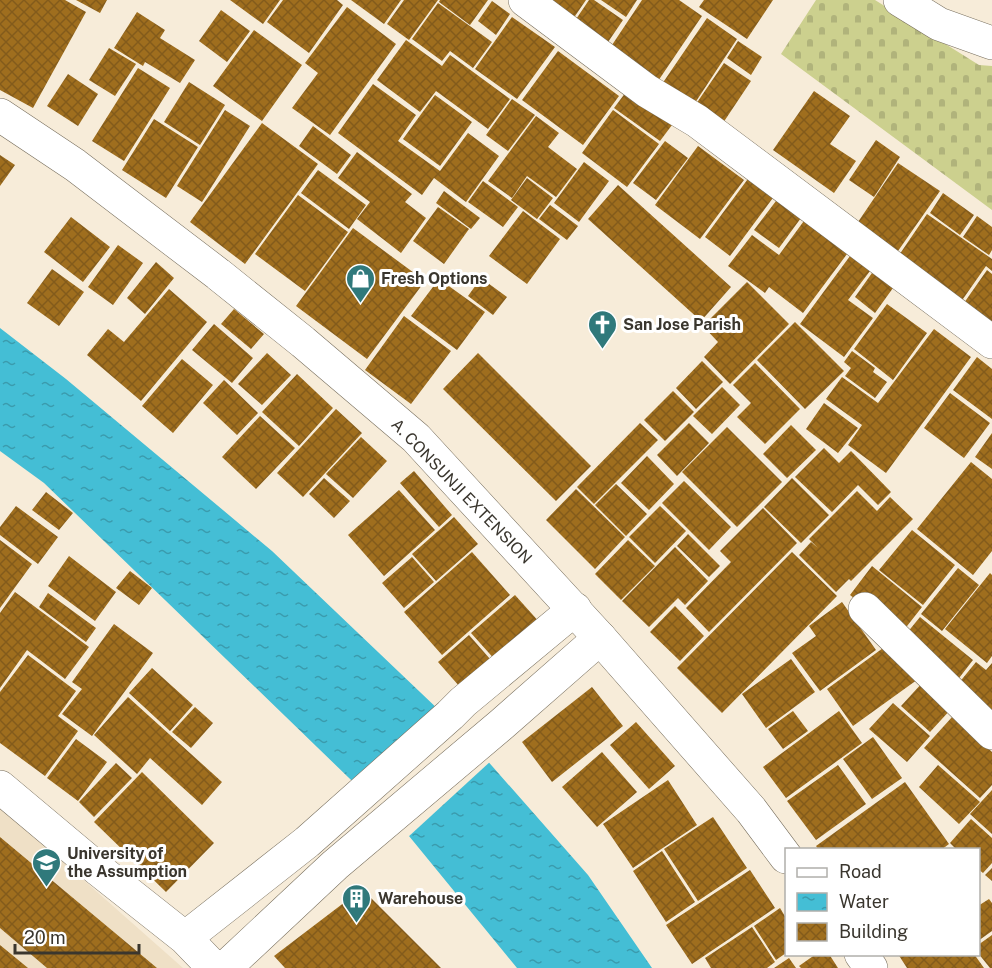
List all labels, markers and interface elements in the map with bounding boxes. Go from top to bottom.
shop icon: Fresh Options [344,262,376,304]
place label: Fresh Options [381,269,488,288]
church icon: San Jose Parish [586,308,618,350]
place label: San Jose Parish [623,315,741,334]
street label: A. CONSUNJI EXTENSION [387,415,536,568]
place label: University of the Assumption [67,844,187,881]
school or university icon: University of the Assumption [30,846,62,888]
legend [785,848,980,956]
text: Road [839,861,882,882]
building icon: Warehouse [341,882,373,924]
place label: Warehouse [378,889,463,908]
text: Water [839,891,889,912]
scale bar [15,917,140,955]
text: Building [839,921,908,942]
text: 20 m [24,927,66,948]

